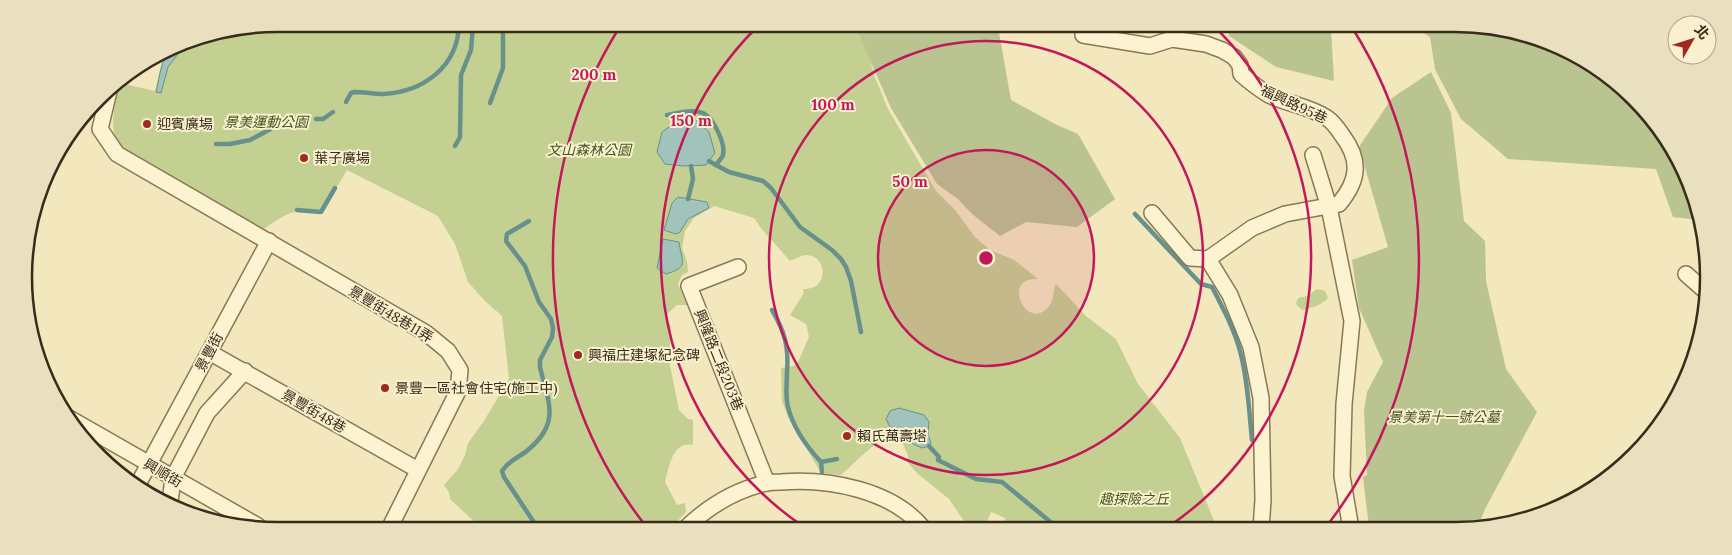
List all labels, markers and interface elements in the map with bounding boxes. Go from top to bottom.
north arrow [1667,15,1717,65]
text: 北 [1691,21,1714,43]
text: 200 m [572,65,617,84]
street label: 福興路95巷 [1258,81,1330,127]
text: 100 m [812,95,855,114]
text: 150 m [670,111,712,130]
park label: 景美運動公園 [224,113,310,131]
place label: 迎賓廣場 [157,115,213,133]
marker: 迎賓廣場 [141,118,153,130]
park label: 文山森林公園 [547,141,633,159]
place label: 葉子廣場 [314,149,370,167]
marker: 葉子廣場 [298,152,310,164]
text: 50 m [892,172,928,191]
centre of rings [977,249,995,267]
street label: 景豐街48巷11弄 [345,282,437,346]
street label: 興隆路二段203巷 [690,307,748,413]
street label: 景豐街 [191,329,227,375]
place label: 興福庄建塚紀念碑 [588,346,700,364]
marker: 興福庄建塚紀念碑 [572,349,584,361]
place label: 景豐一區社會住宅(施工中) [395,379,558,397]
marker: 景豐一區社會住宅(施工中) [379,382,391,394]
street label: 景豐街48巷 [279,385,349,437]
park label: 景美第十一號公墓 [1388,408,1502,426]
place label: 賴氏萬壽塔 [857,427,927,445]
marker: 賴氏萬壽塔 [841,430,853,442]
street label: 興順街 [140,455,186,491]
park label: 趣探險之丘 [1099,490,1170,508]

